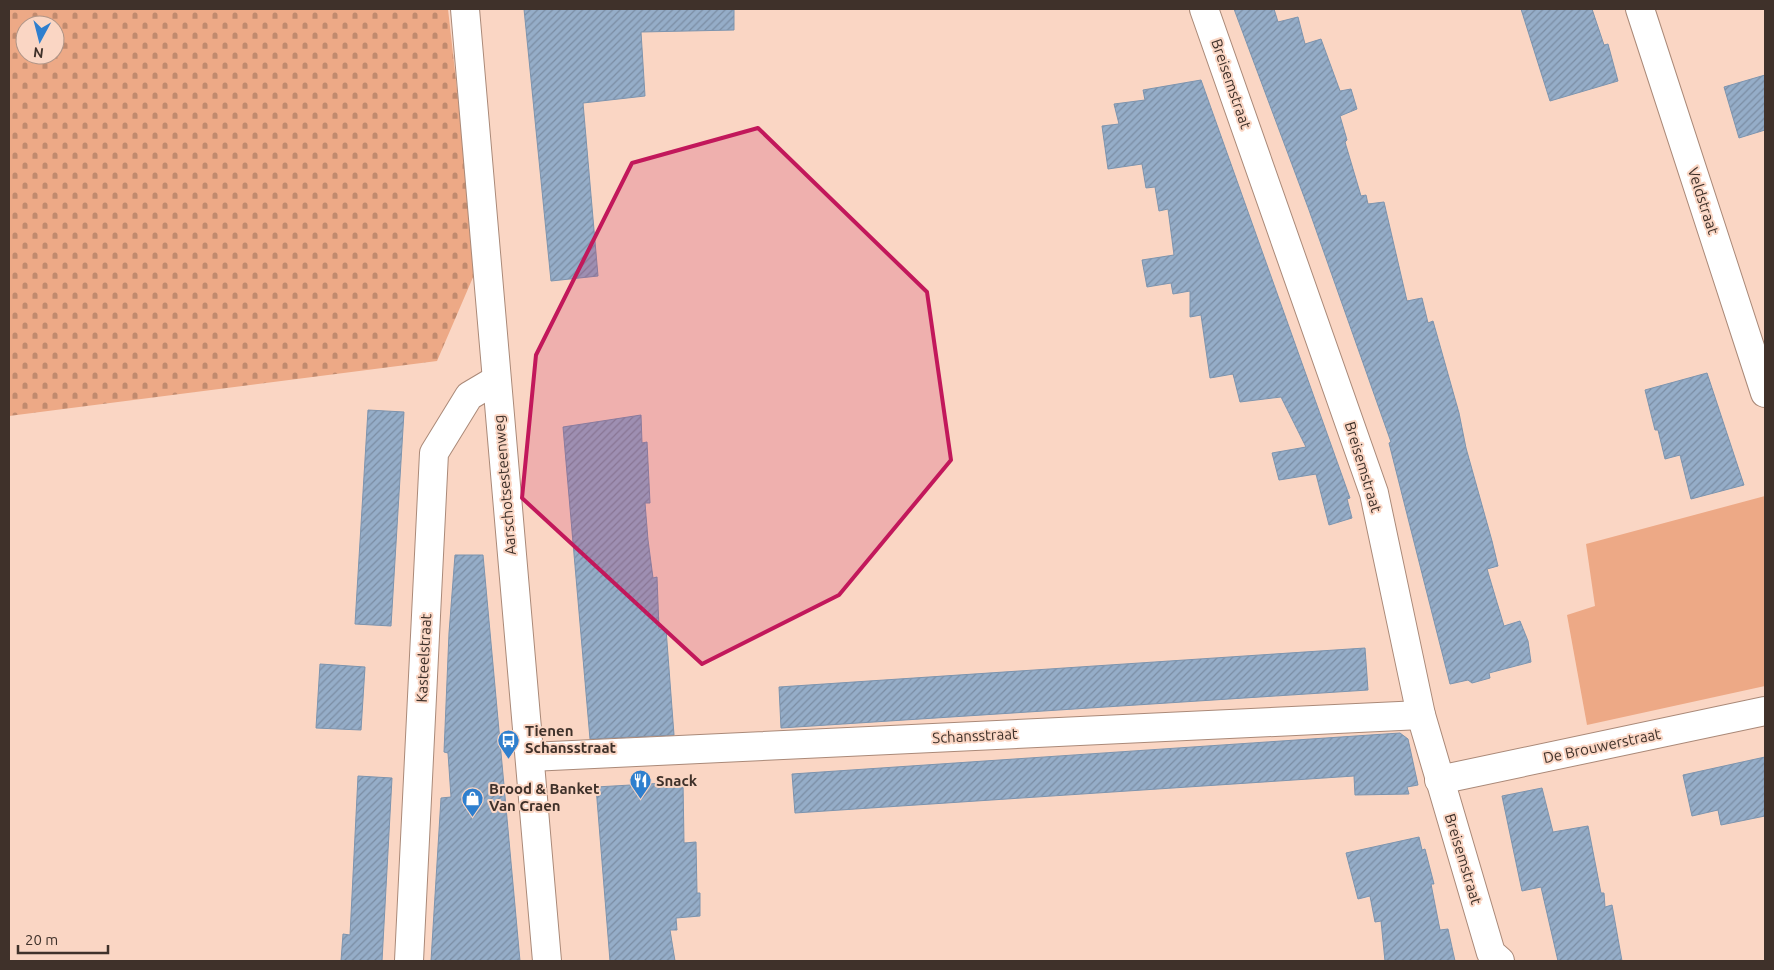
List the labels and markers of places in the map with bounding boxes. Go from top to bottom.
place label: Tienen Schansstraat [525,722,617,756]
bus stop icon: Tienen Schansstraat [497,728,521,759]
restaurant icon: Snack [628,769,652,800]
place label: Snack [656,772,698,789]
place label: Brood & Banket Van Craen [489,780,600,814]
shop icon: Brood & Banket Van Craen [461,786,485,817]

